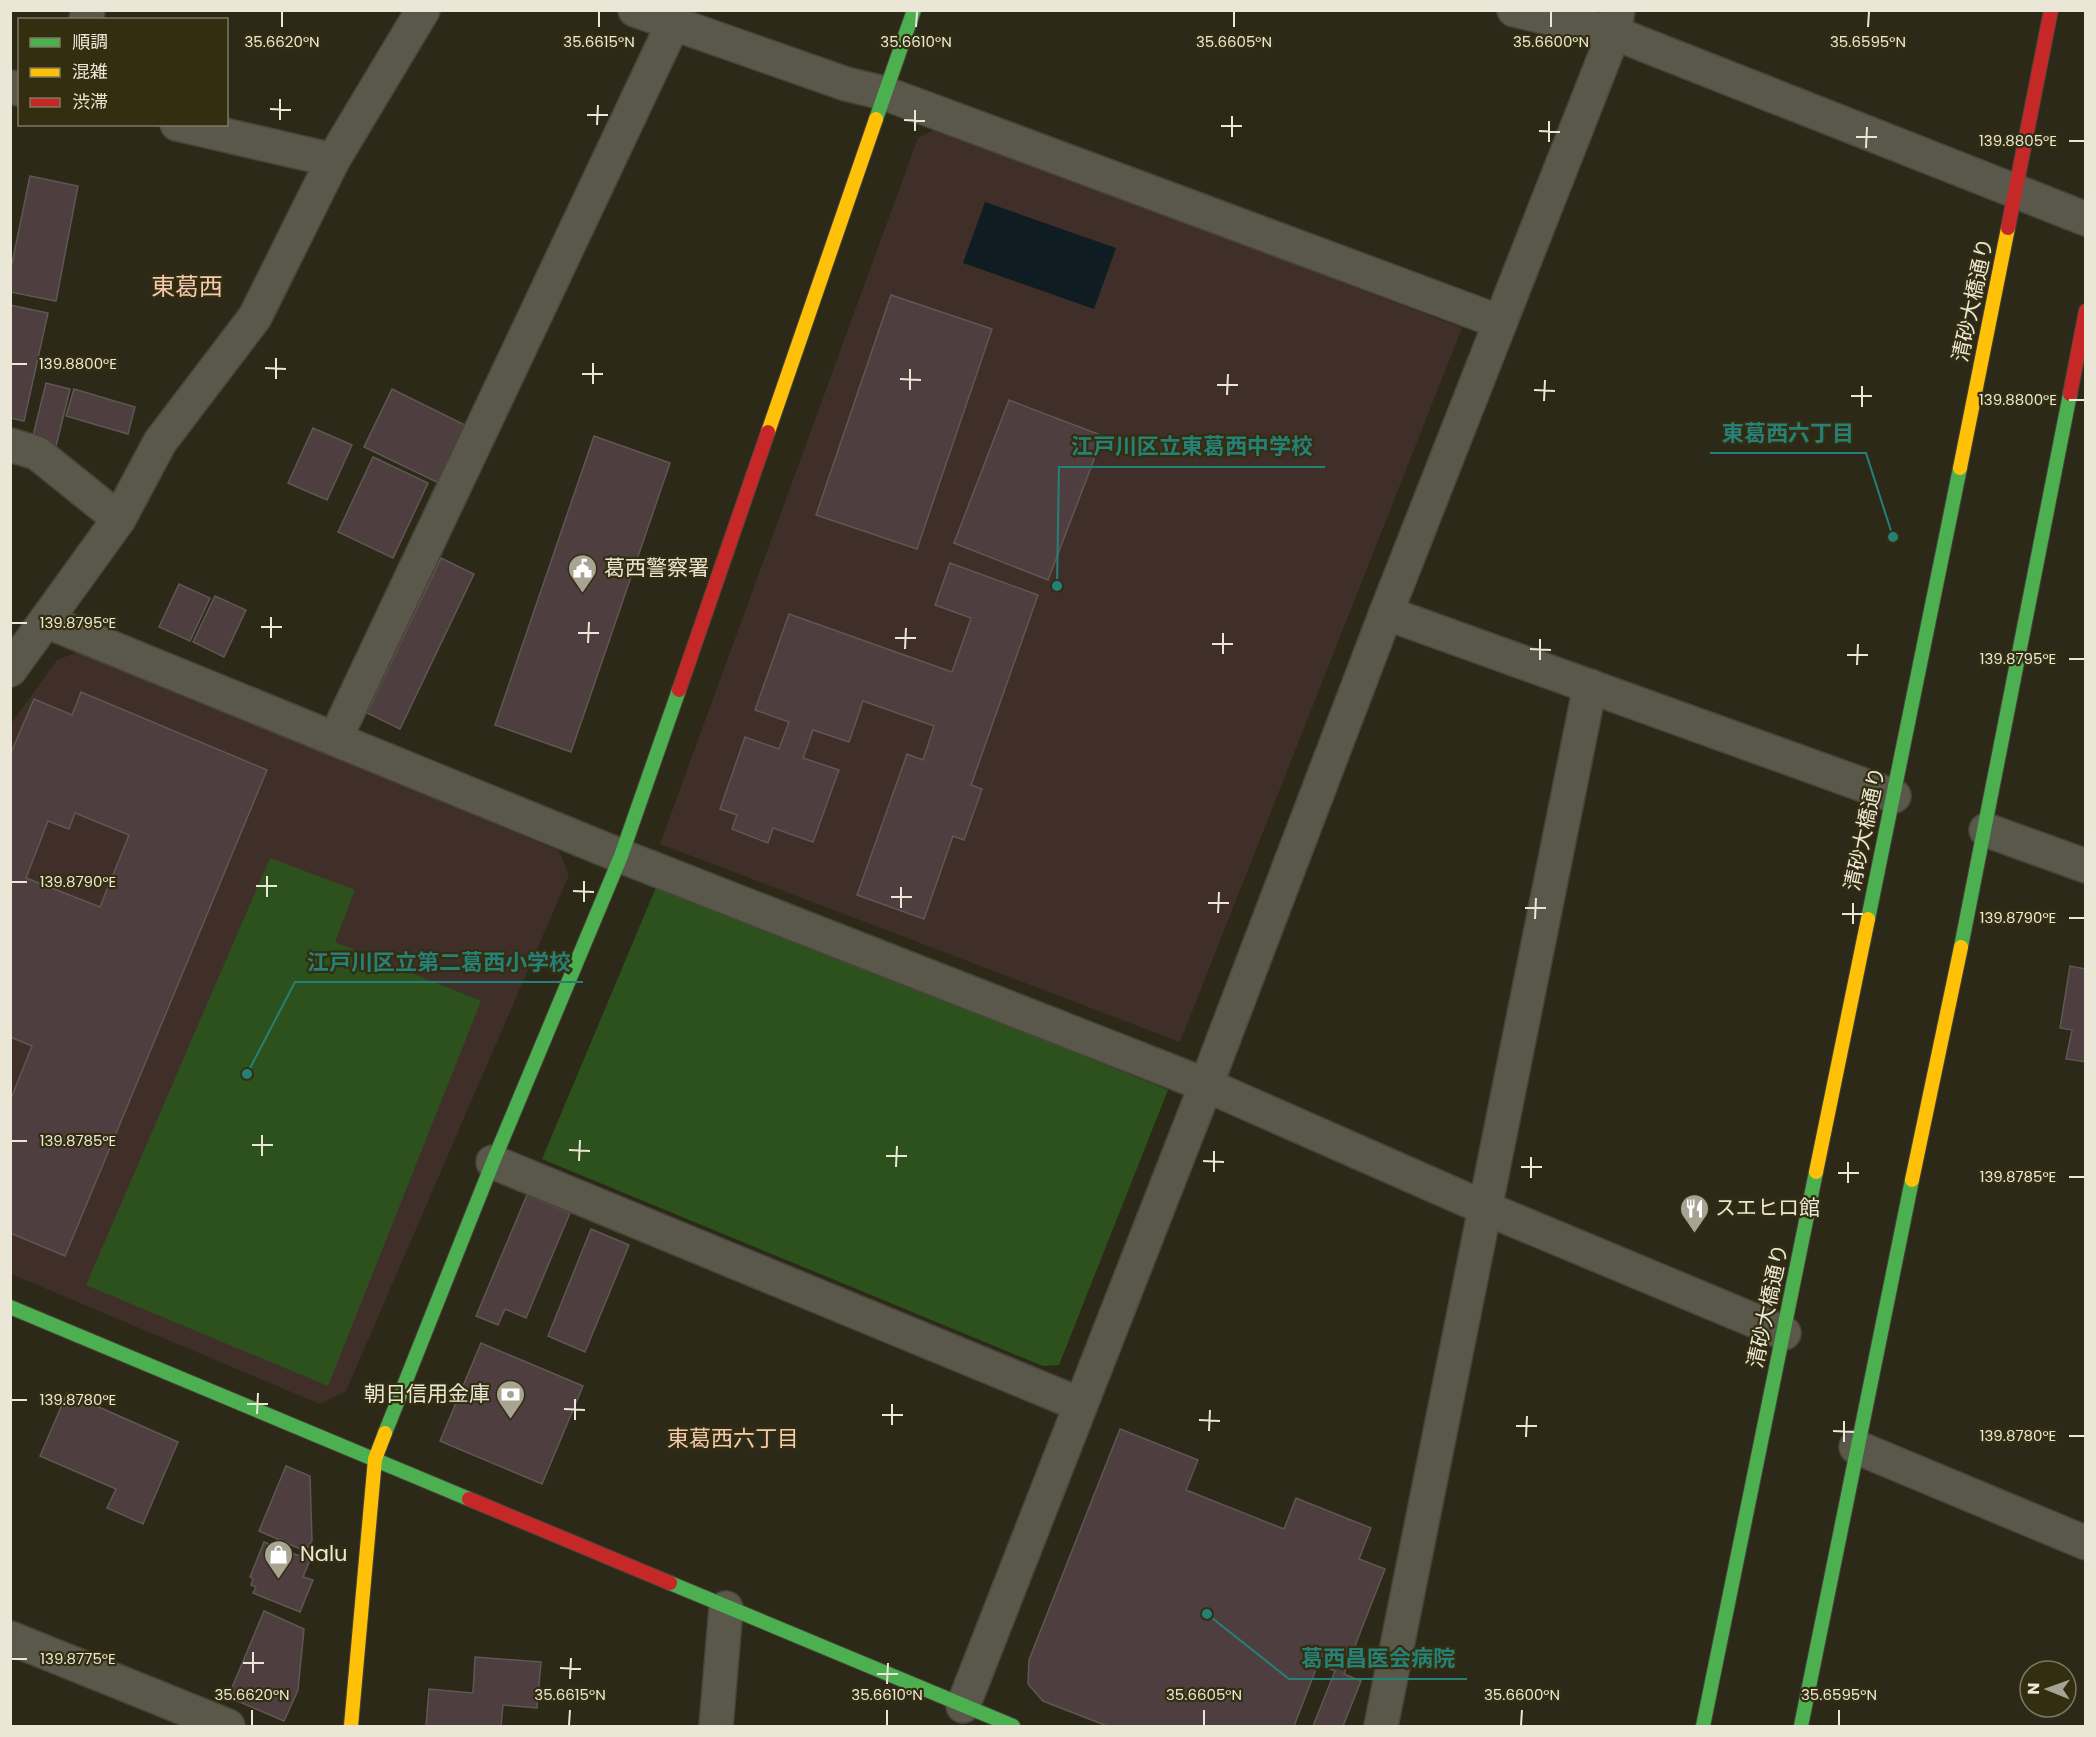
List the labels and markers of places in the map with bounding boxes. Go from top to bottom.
callout: 東葛西六丁目 [1710,413,1866,453]
callout: 江戸川区立東葛西中学校 [1059,427,1325,467]
public building icon: 葛西警察署 [567,552,599,594]
place label: 葛西警察署 [604,553,709,582]
callout: 江戸川区立第二葛西小学校 [295,942,583,982]
restaurant icon: スエヒロ館 [1678,1192,1710,1234]
place label: スエヒロ館 [1715,1193,1820,1222]
bank icon: 朝日信用金庫 [495,1378,527,1420]
place label: 朝日信用金庫 [364,1379,490,1408]
shop icon: Nalu [263,1538,295,1580]
place label: Nalu [300,1539,348,1568]
callout: 葛西昌医会病院 [1289,1639,1467,1679]

